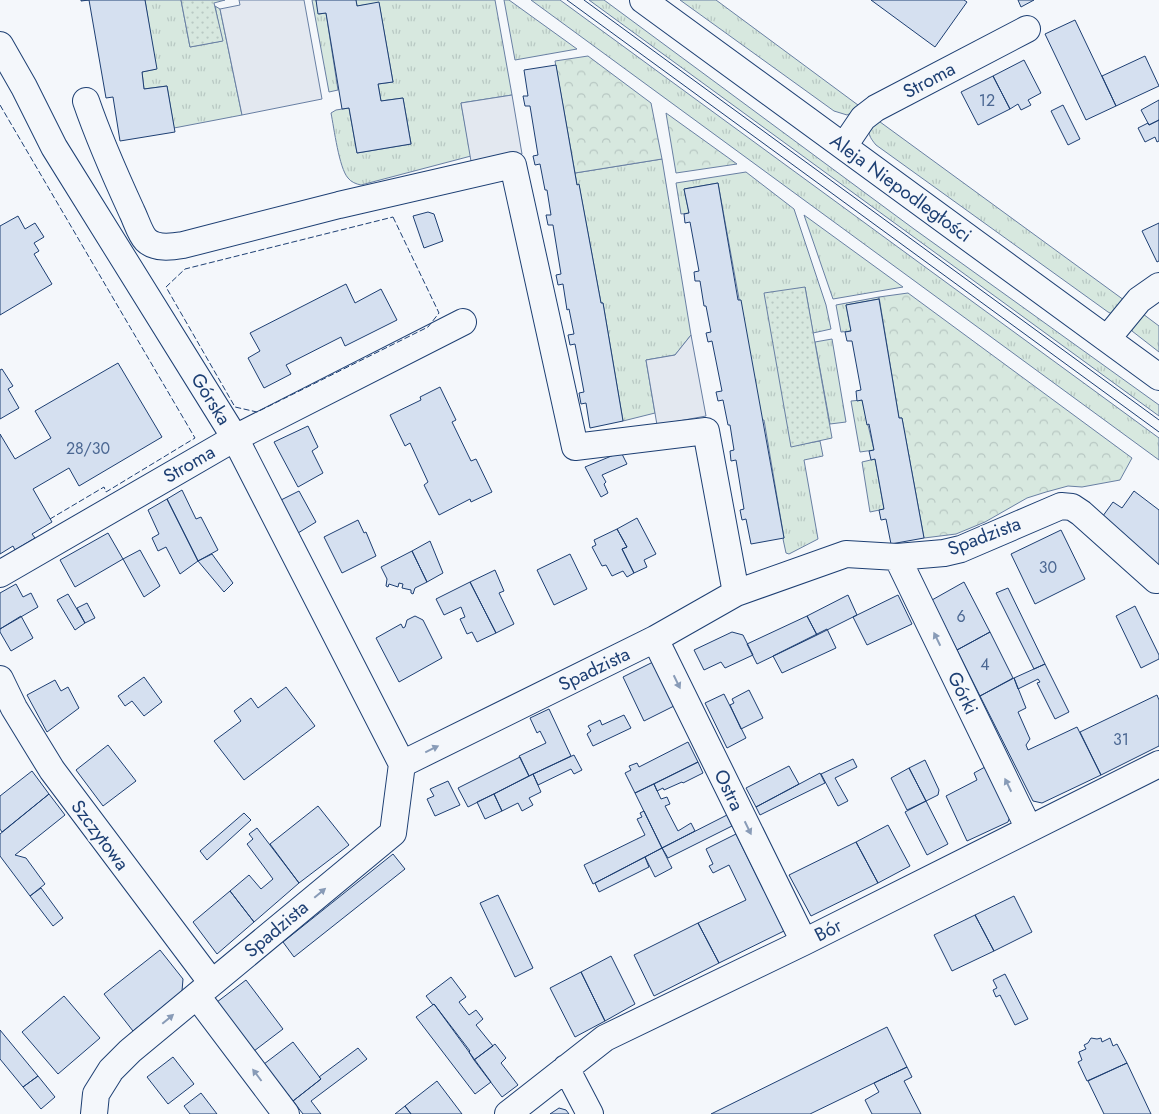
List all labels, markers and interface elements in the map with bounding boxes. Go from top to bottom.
street label: Stroma [898,55,960,105]
house number: 12 [979,89,995,112]
street label: Aleja Niepodległości [825,127,977,249]
street label: Górska [185,368,237,430]
house number: 28/30 [66,437,110,460]
street label: Stroma [158,438,220,490]
street label: Spadzista [944,510,1024,562]
house number: 30 [1039,556,1057,579]
house number: 6 [956,605,966,628]
one-way arrow [933,632,941,646]
street label: Spadzista [554,640,634,698]
house number: 4 [980,653,990,676]
street label: Górki [941,667,985,719]
one-way arrow [673,675,681,689]
house number: 31 [1113,728,1129,751]
one-way arrow [424,745,439,753]
street label: Ostra [707,765,751,815]
one-way arrow [1004,778,1012,792]
street label: Szczytowa [65,794,135,876]
one-way arrow [744,821,752,835]
one-way arrow [313,888,326,899]
street label: Spadzista [238,894,314,964]
street label: Bór [810,912,847,948]
one-way arrow [161,1014,174,1025]
one-way arrow [252,1068,262,1082]

